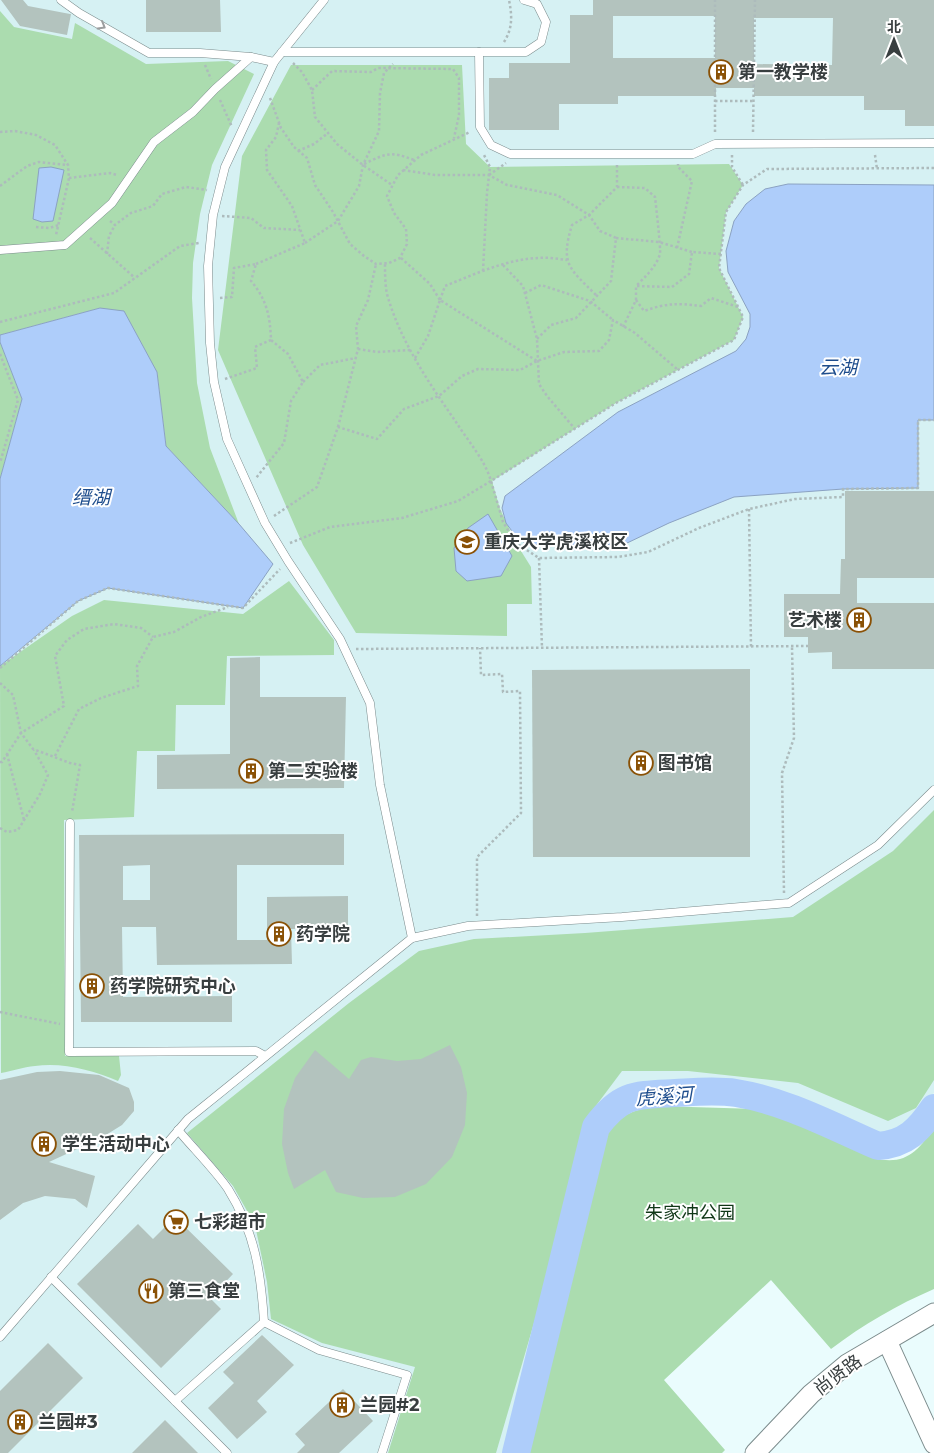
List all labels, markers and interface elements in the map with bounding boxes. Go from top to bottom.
north arrow [869,15,919,65]
text: 北 [887,18,901,36]
one-way arrow [97,20,106,30]
building icon: 第一教学楼 [708,59,734,85]
place label: 第一教学楼 [738,61,828,83]
water label: 云湖 [819,356,860,379]
water label: 缙湖 [72,486,113,509]
school or university icon: 重庆大学虎溪校区 [454,529,480,555]
place label: 重庆大学虎溪校区 [484,531,628,553]
building icon: 艺术楼 [846,607,872,633]
place label: 艺术楼 [788,609,842,631]
building icon: 图书馆 [628,750,654,776]
place label: 图书馆 [658,752,712,774]
building icon: 第二实验楼 [238,758,264,784]
place label: 第二实验楼 [268,760,358,782]
building icon: 药学院 [266,921,292,947]
place label: 药学院 [296,923,350,945]
building icon: 药学院研究中心 [79,973,105,999]
place label: 药学院研究中心 [110,975,236,997]
water label: 虎溪河 [635,1083,697,1110]
building icon: 学生活动中心 [31,1131,57,1157]
place label: 学生活动中心 [62,1133,170,1155]
park label: 朱家冲公园 [645,1202,735,1224]
supermarket icon: 七彩超市 [163,1209,189,1235]
place label: 七彩超市 [194,1211,266,1233]
restaurant icon: 第三食堂 [138,1278,164,1304]
place label: 第三食堂 [168,1280,240,1302]
street label: 尚贤路 [810,1350,866,1400]
building icon: 兰园#2 [329,1392,355,1418]
place label: 兰园#2 [360,1394,420,1416]
building icon: 兰园#3 [7,1409,33,1435]
place label: 兰园#3 [38,1411,98,1433]

